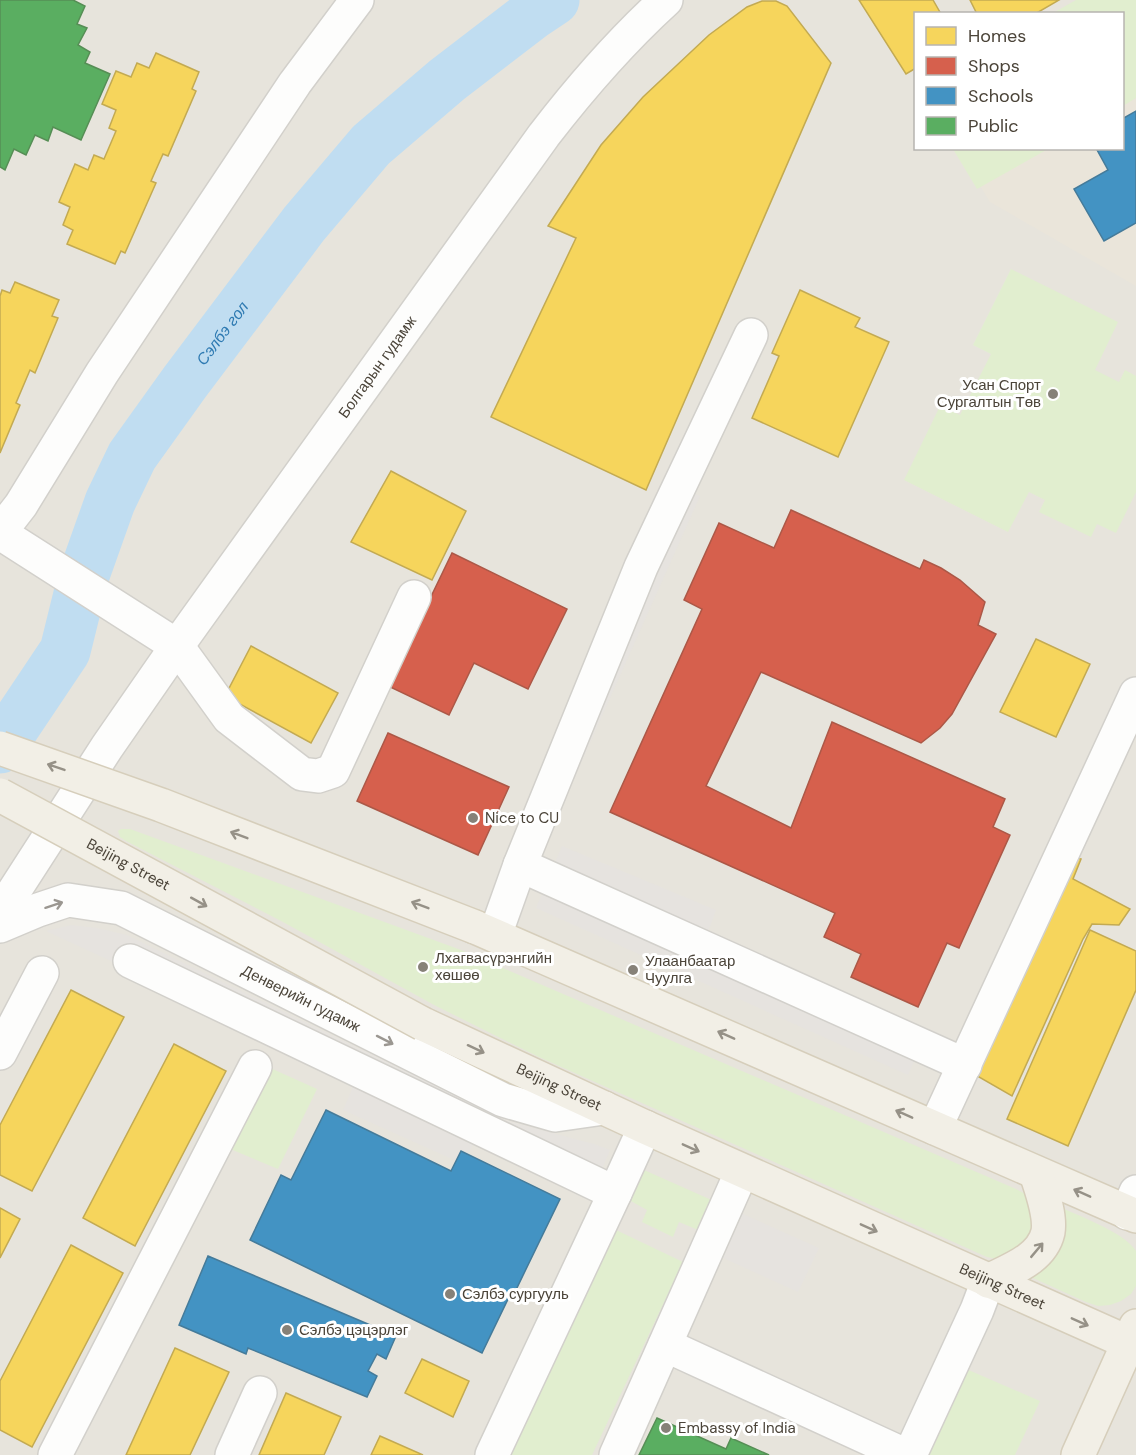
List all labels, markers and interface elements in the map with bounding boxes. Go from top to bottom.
legend [914,12,1124,150]
text: Homes [968,24,1026,48]
text: Shops [968,54,1020,78]
text: Schools [968,84,1033,108]
text: Public [968,114,1019,138]
water label: Сэлбэ гол [191,297,253,369]
street label: Болгарын гудамж [334,312,421,422]
place label: Усан Спорт Сургалтын Төв [937,375,1041,412]
marker: Усан Спорт Сургалтын Төв [1046,387,1060,401]
one-way arrow [47,761,66,772]
place label: Nice to CU [485,808,559,828]
marker: Nice to CU [466,811,480,825]
one-way arrow [230,828,248,839]
street label: Beijing Street [83,834,174,895]
one-way arrow [190,896,207,908]
one-way arrow [44,899,63,910]
one-way arrow [412,899,430,910]
place label: Лхагвасүрэнгийн хөшөө [435,948,552,985]
place label: Улаанбаатар Чуулга [645,951,735,988]
street label: Денверийн гудамж [238,960,364,1037]
marker: Лхагвасүрэнгийн хөшөө [416,960,430,974]
marker: Улаанбаатар Чуулга [626,963,640,977]
one-way arrow [717,1029,735,1041]
one-way arrow [375,1035,393,1046]
one-way arrow [466,1043,484,1055]
street label: Beijing Street [513,1059,605,1116]
one-way arrow [896,1108,914,1119]
one-way arrow [681,1143,700,1154]
one-way arrow [1074,1187,1092,1198]
one-way arrow [860,1223,878,1234]
one-way arrow [1030,1243,1044,1258]
street label: Beijing Street [956,1259,1049,1314]
place label: Сэлбэ сургууль [462,1284,569,1304]
marker: Сэлбэ сургууль [443,1287,457,1301]
one-way arrow [1071,1316,1089,1328]
place label: Сэлбэ цэцэрлэг [299,1320,409,1340]
marker: Сэлбэ цэцэрлэг [280,1323,294,1337]
place label: Embassy of India [678,1418,796,1438]
marker: Embassy of India [659,1421,673,1435]

